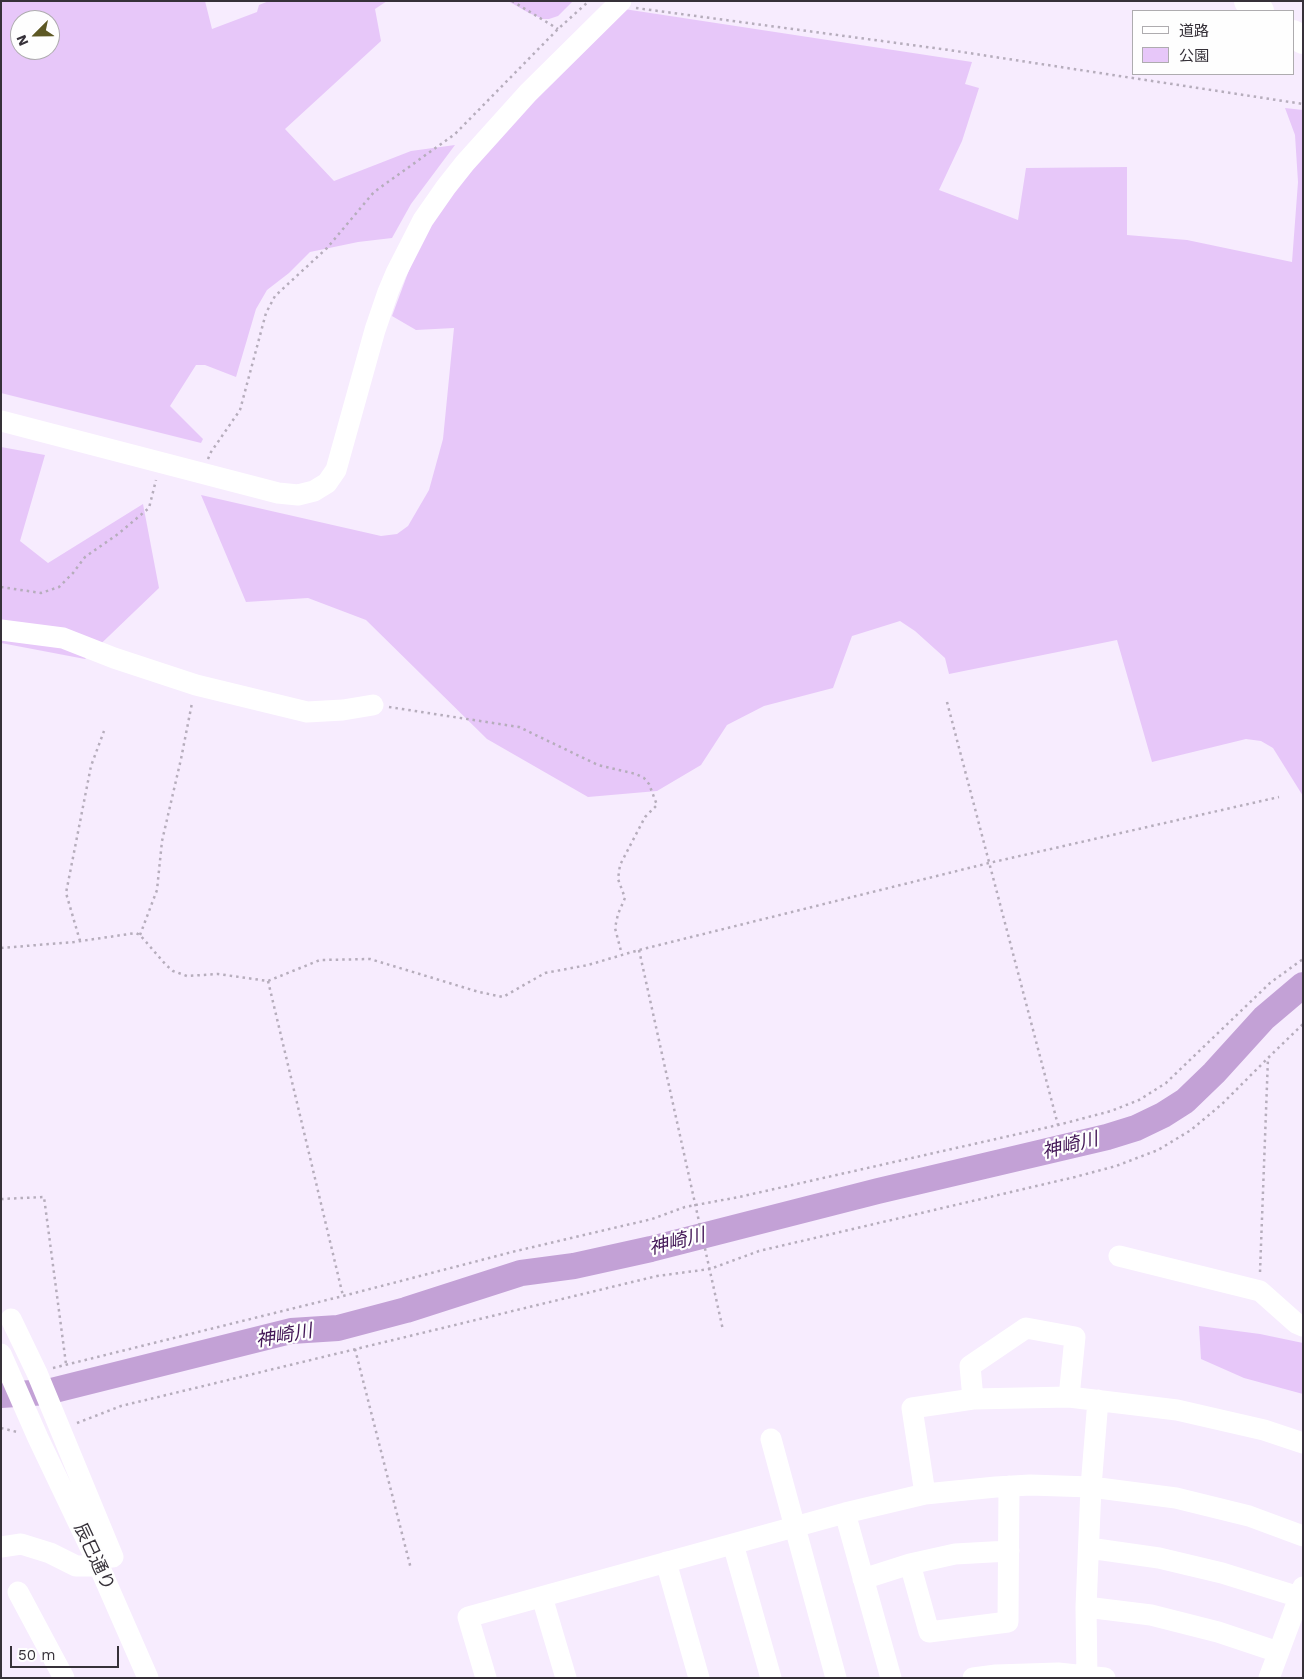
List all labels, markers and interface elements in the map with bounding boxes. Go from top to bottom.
north arrow [10,10,60,60]
legend [1132,10,1294,75]
text: 道路 [1179,22,1209,40]
text: N [13,33,32,48]
text: 公園 [1179,47,1209,65]
water label: 神崎川 [1040,1128,1100,1164]
water label: 神崎川 [647,1224,707,1260]
water label: 神崎川 [254,1320,314,1352]
street label: 辰巳通り [69,1520,119,1594]
scale bar [12,1636,121,1668]
text: 50 m [18,1646,55,1664]

